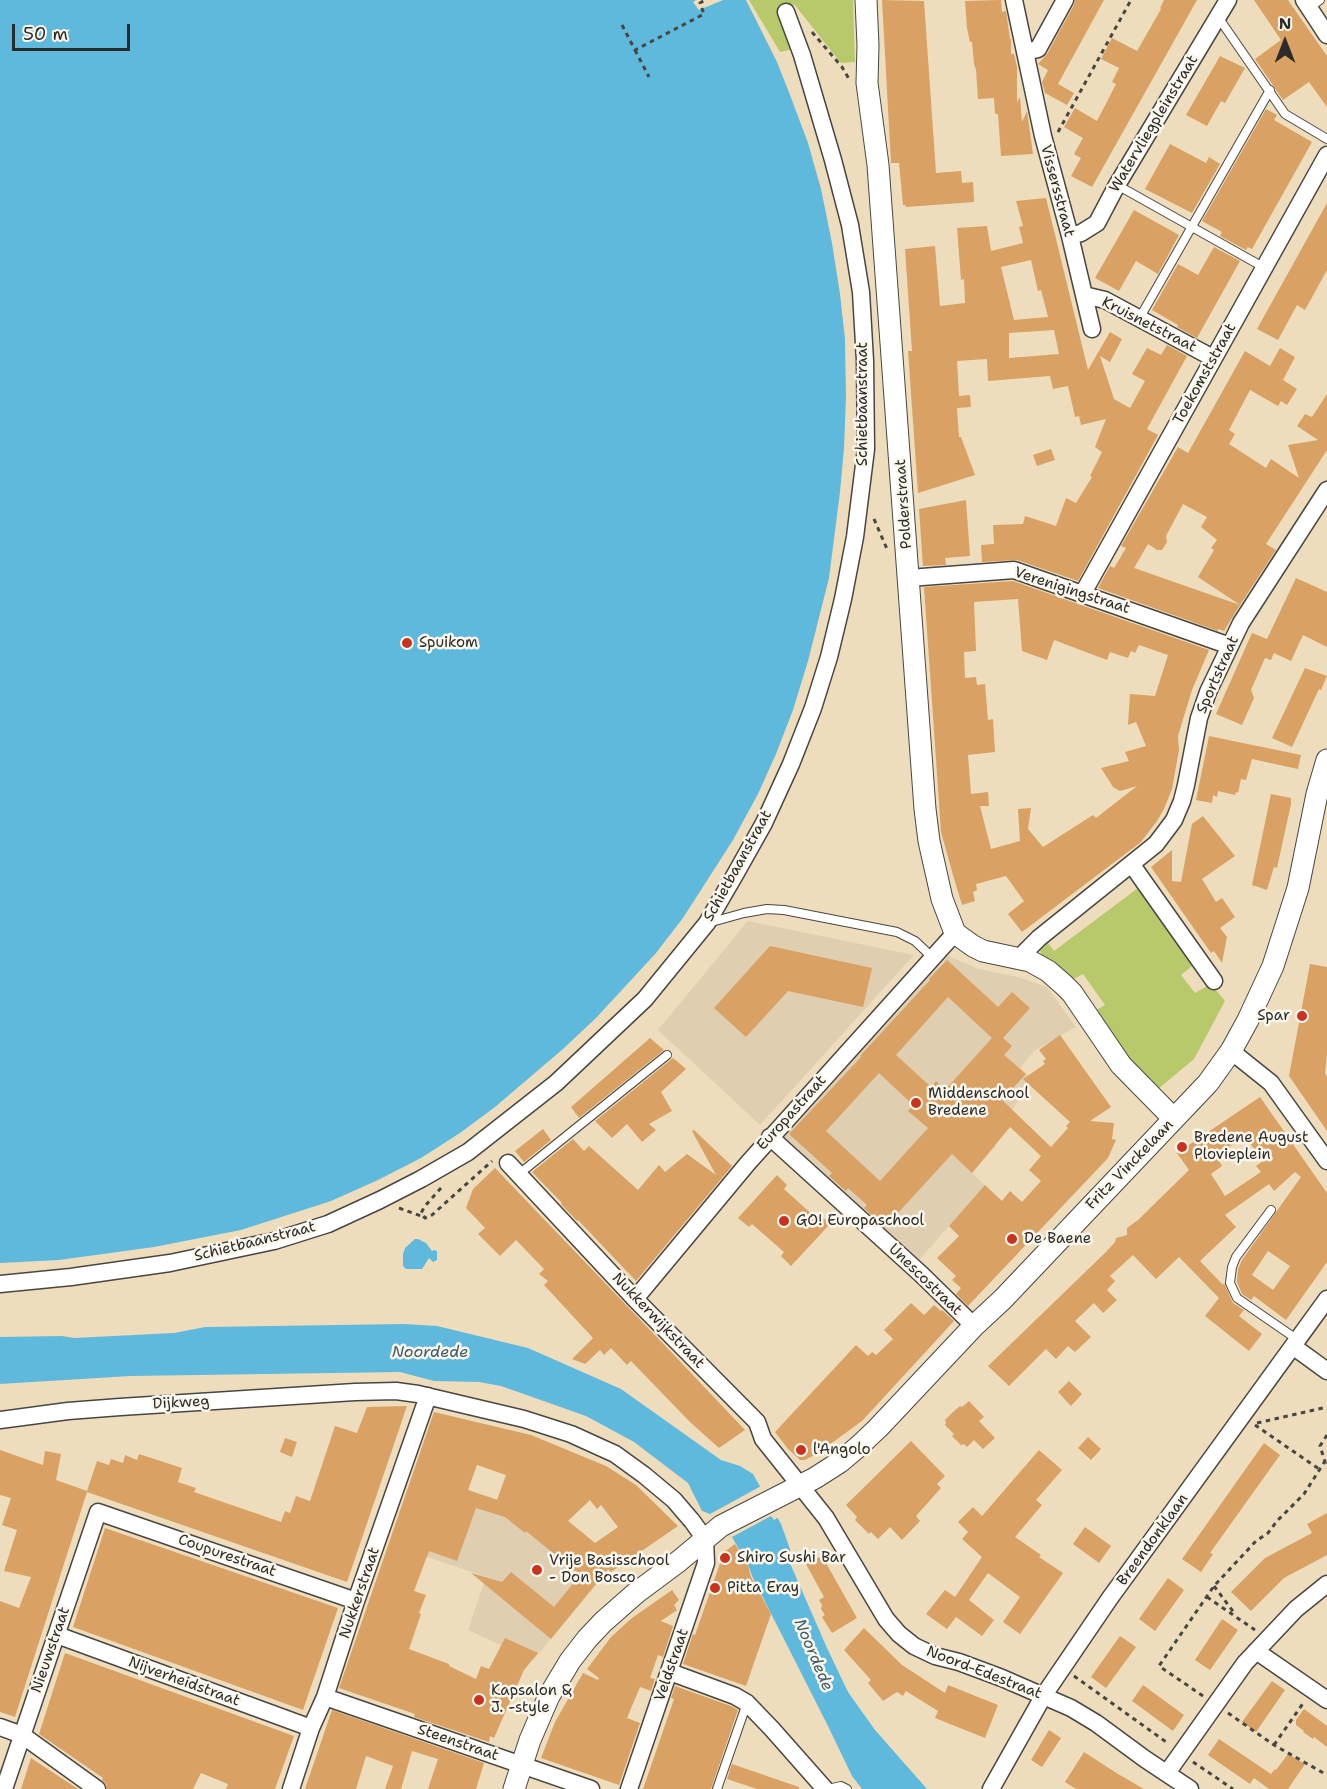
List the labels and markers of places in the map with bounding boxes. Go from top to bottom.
place label: Spuikom [419,634,478,652]
marker: Spuikom [400,636,414,650]
place label: Spar [1257,1007,1290,1025]
marker: Spar [1295,1009,1309,1023]
place label: Middenschool Bredene [928,1085,1029,1120]
marker: Middenschool Bredene [909,1096,923,1110]
place label: Bredene August Plovieplein [1194,1129,1309,1164]
marker: Bredene August Plovieplein [1175,1140,1189,1154]
place label: GO! Europaschool [796,1212,924,1230]
marker: GO! Europaschool [777,1214,791,1228]
place label: De Baene [1024,1230,1091,1248]
marker: De Baene [1005,1232,1019,1246]
place label: l'Angolo [813,1441,871,1459]
marker: l'Angolo [794,1443,808,1457]
place label: Shiro Sushi Bar [737,1549,846,1567]
marker: Shiro Sushi Bar [718,1551,732,1565]
place label: Vrije Basisschool - Don Bosco [549,1552,669,1587]
marker: Vrije Basisschool - Don Bosco [530,1563,544,1577]
place label: Pitta Eray [727,1579,799,1597]
marker: Pitta Eray [708,1581,722,1595]
place label: Kapsalon & J. -style [491,1682,571,1717]
marker: Kapsalon & J. -style [472,1693,486,1707]

